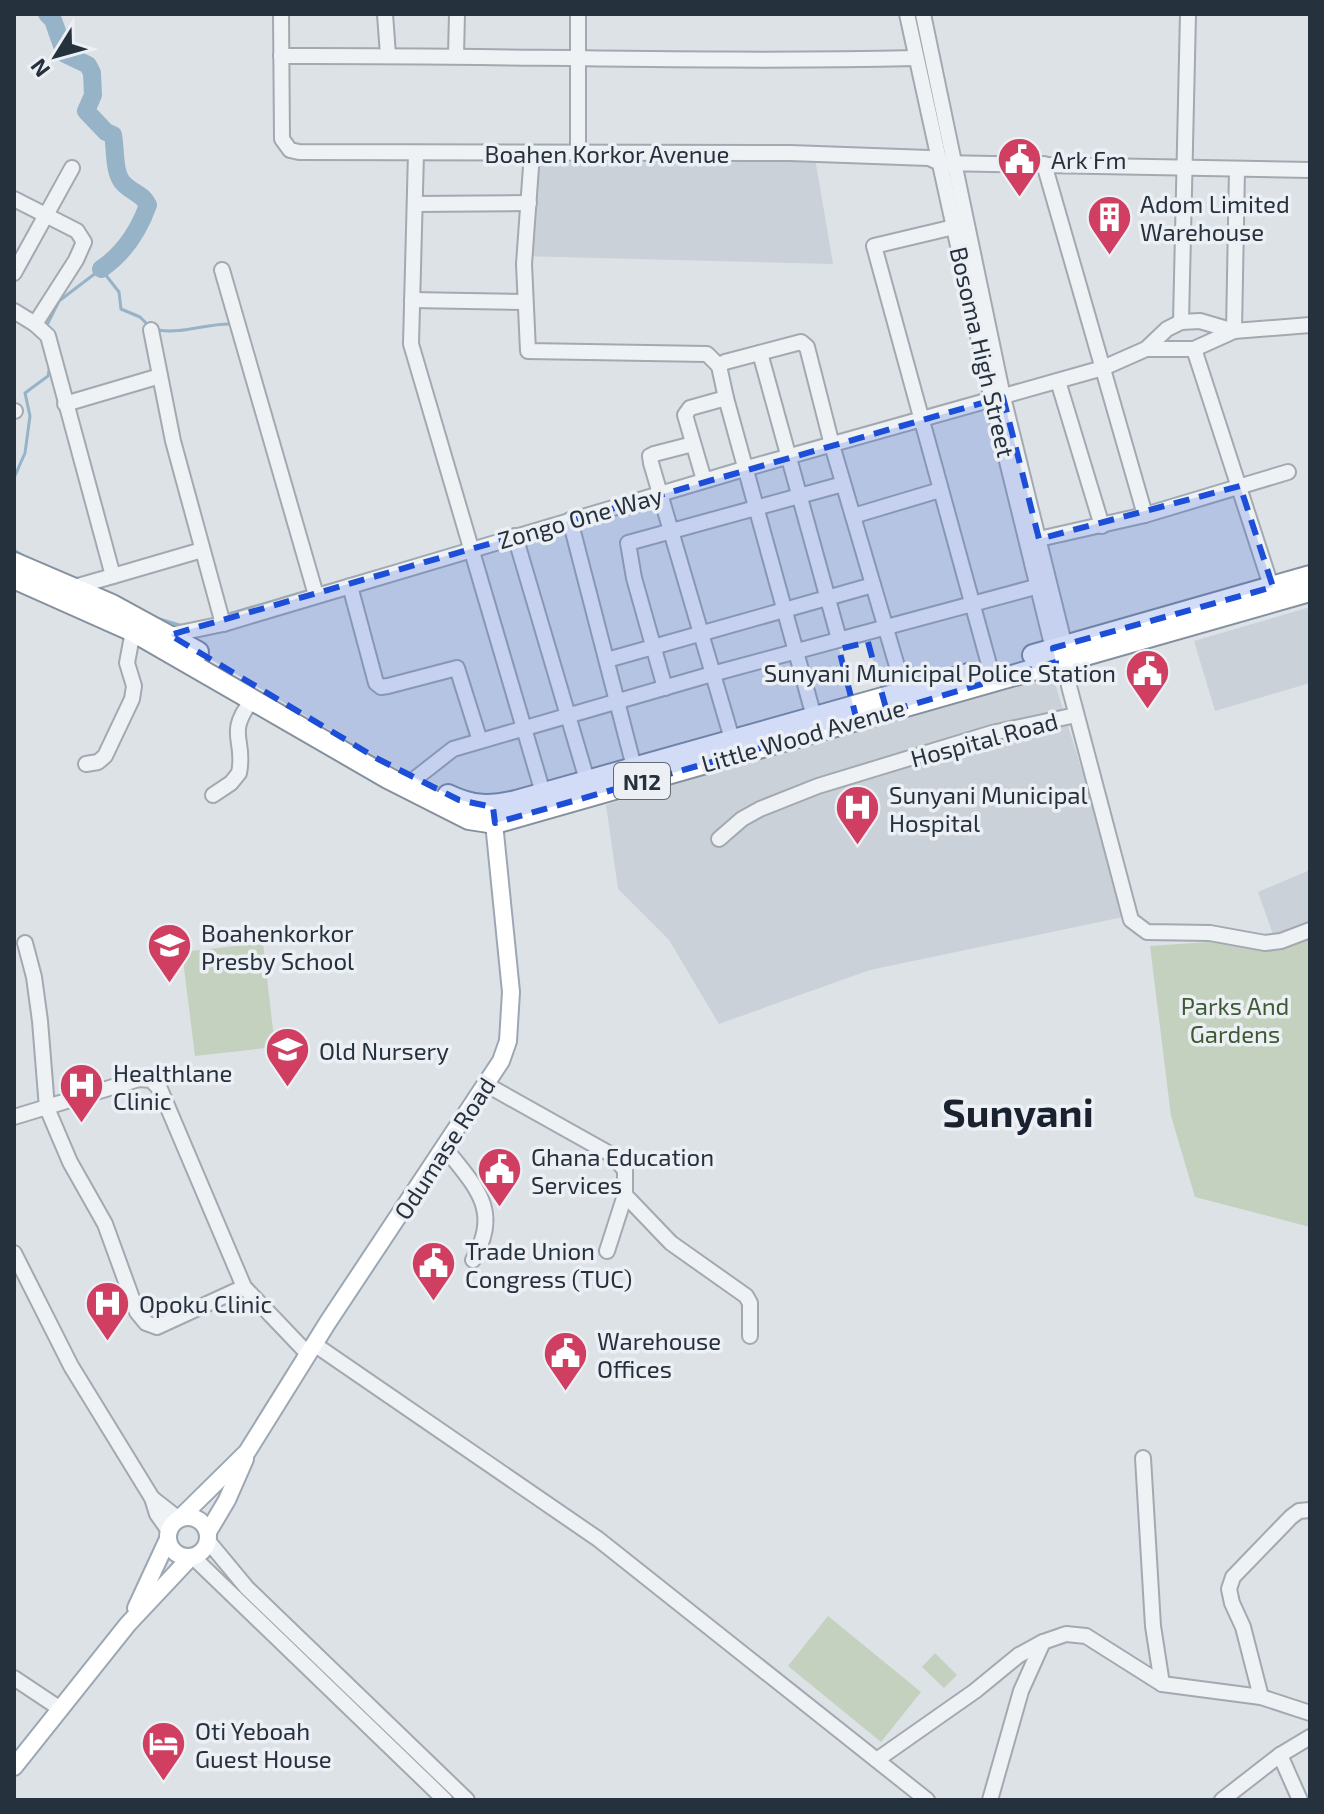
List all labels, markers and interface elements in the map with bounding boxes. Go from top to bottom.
north arrow [16,16,96,96]
text: N [24,54,54,83]
public building icon: Ark Fm [996,135,1044,198]
street label: Boahen Korkor Avenue [485,139,729,168]
place label: Ark Fm [1051,145,1126,174]
place label: Adom Limited Warehouse [1140,189,1290,246]
building icon: Adom Limited Warehouse [1085,193,1133,256]
street label: Bosoma High Street [945,244,1021,460]
street label: Zongo One Way [494,480,666,554]
public building icon: Sunyani Municipal Police Station [1123,648,1171,711]
place label: Sunyani Municipal Police Station [764,658,1116,687]
street label: Little Wood Avenue [698,692,908,778]
street label: Hospital Road [907,705,1061,773]
road number: N12 [614,763,670,799]
place label: Sunyani Municipal Hospital [889,780,1088,837]
hospital icon: Sunyani Municipal Hospital [834,784,882,847]
place label: Boahenkorkor Presby School [201,918,354,975]
school or university icon: Boahenkorkor Presby School [146,922,194,985]
park label: Parks And Gardens [1181,991,1289,1048]
school or university icon: Old Nursery [264,1026,312,1089]
place label: Old Nursery [319,1036,449,1065]
place label: Healthlane Clinic [113,1058,232,1115]
hospital icon: Healthlane Clinic [58,1062,106,1125]
street label: Odumase Road [387,1072,501,1224]
district label: Sunyani [942,1087,1094,1136]
place label: Ghana Education Services [531,1142,714,1199]
public building icon: Ghana Education Services [476,1146,524,1209]
place label: Trade Union Congress (TUC) [465,1236,632,1293]
public building icon: Trade Union Congress (TUC) [410,1240,458,1303]
hospital icon: Opoku Clinic [84,1279,132,1342]
place label: Opoku Clinic [139,1289,272,1318]
place label: Warehouse Offices [597,1326,721,1383]
public building icon: Warehouse Offices [542,1330,590,1393]
place label: Oti Yeboah Guest House [195,1716,332,1773]
hotel icon: Oti Yeboah Guest House [140,1720,188,1783]

